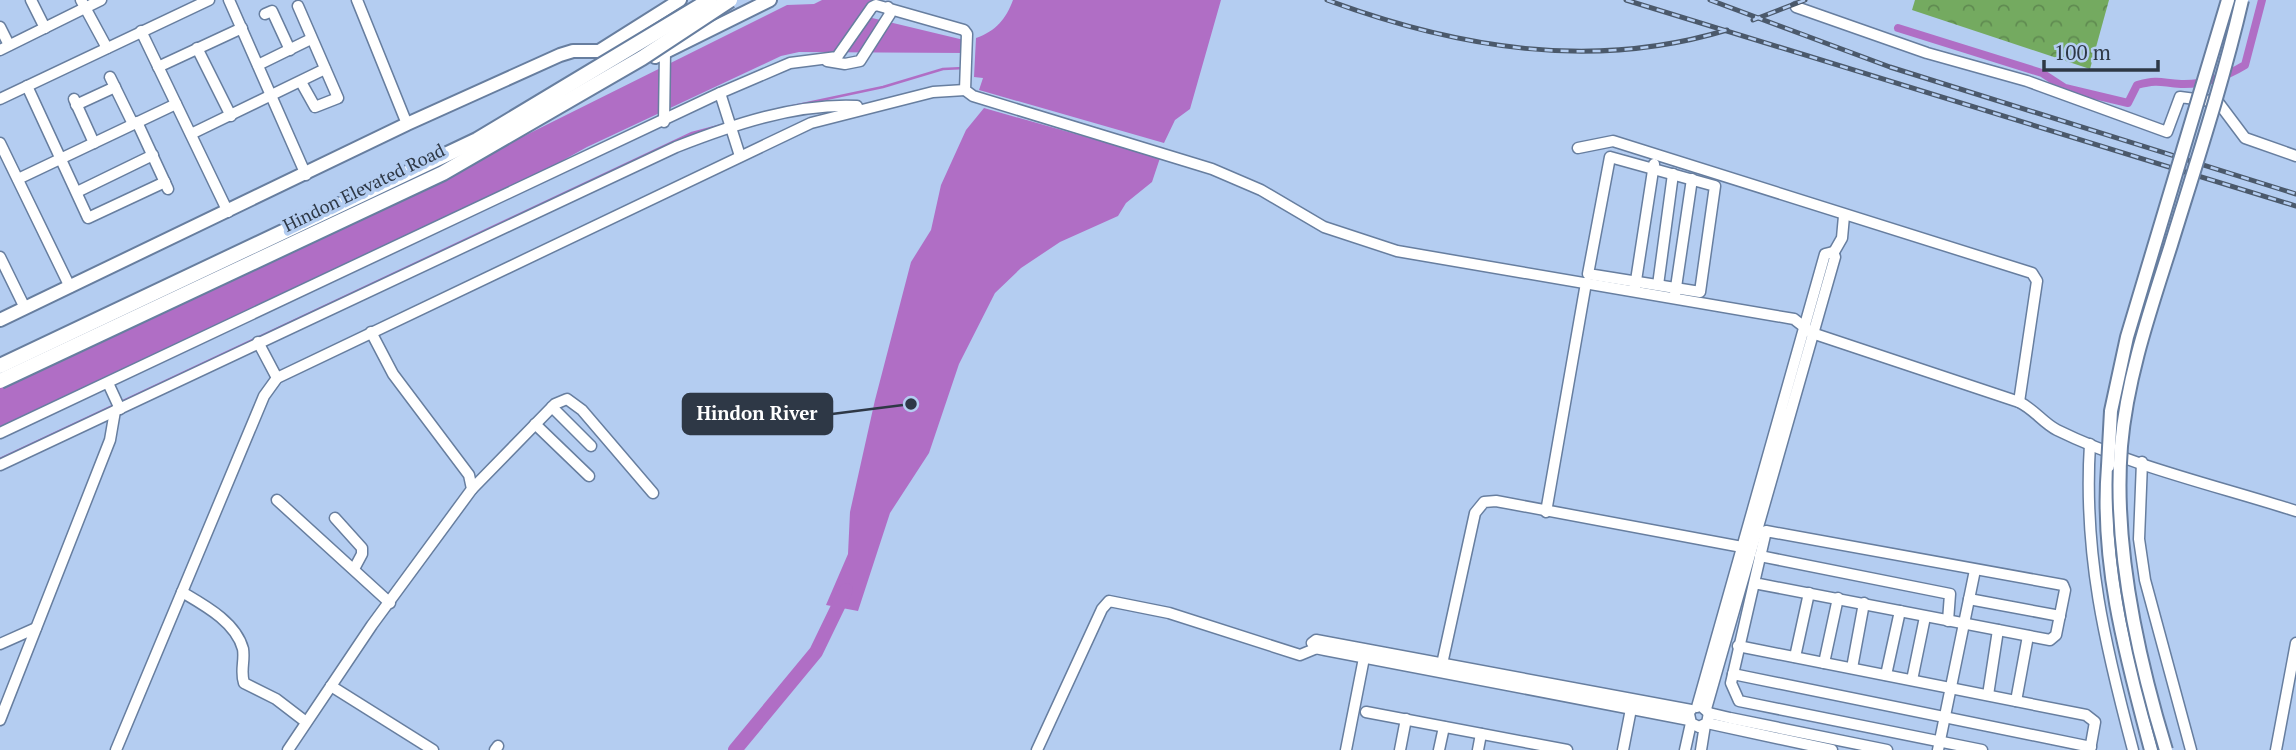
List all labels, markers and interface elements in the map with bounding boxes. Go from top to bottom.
scale bar [2044,28,2158,72]
text: 100 m [2054,38,2111,66]
street label: Hindon Elevated Road [279,137,449,237]
callout: Hindon River [683,394,832,434]
text: Hindon River [696,400,818,425]

